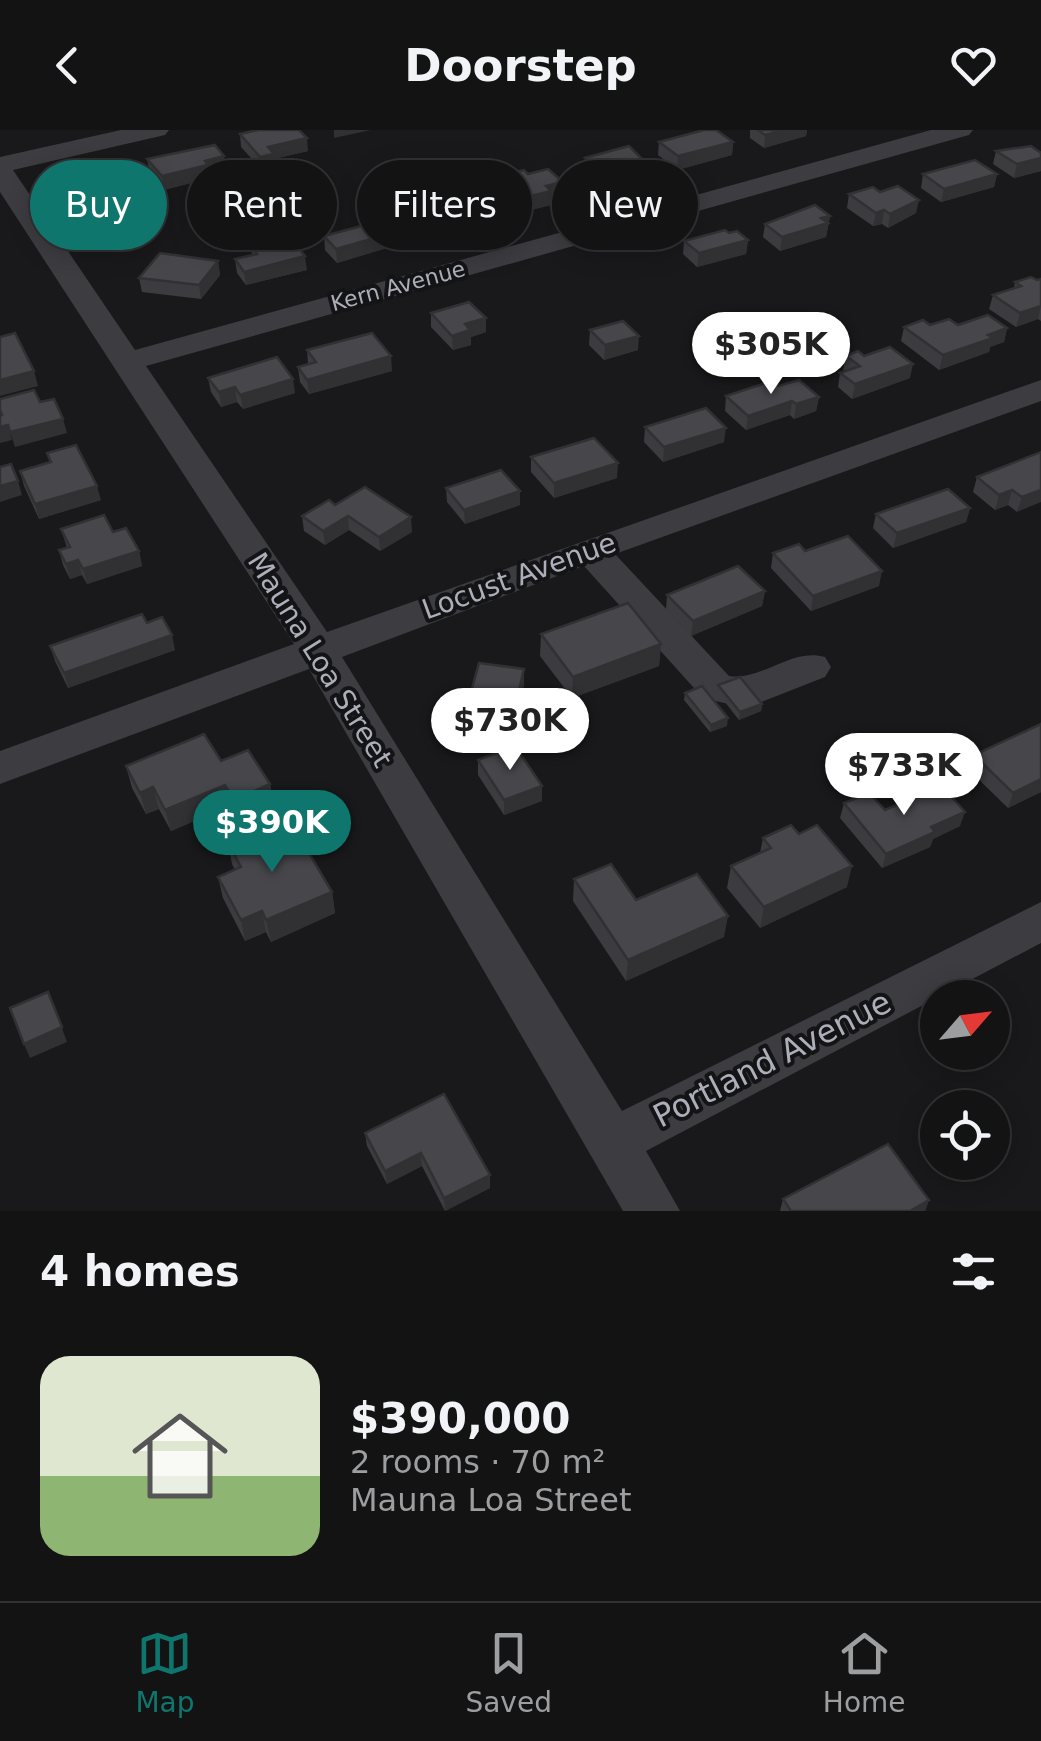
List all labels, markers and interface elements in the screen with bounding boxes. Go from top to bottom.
icon: back [40,38,95,93]
icon: heart [946,38,1001,93]
text: Doorstep [404,39,637,92]
chip: Buy [30,160,167,250]
chip: Rent [187,160,337,250]
chip: Filters [357,160,532,250]
chip: New [552,160,698,250]
street label: Kern Avenue [328,256,468,316]
pin: $305K [701,312,841,397]
text: $305K [714,325,828,363]
street label: Locust Avenue [418,526,620,626]
street label: Mauna Loa Street [241,547,399,773]
pin: $730K [440,688,580,773]
text: $730K [453,701,567,739]
pin: $733K [834,733,974,818]
text: $733K [847,746,961,784]
pin: $390K [202,790,342,875]
text: $390K [215,803,329,841]
north arrow [920,980,1010,1070]
map controls [920,980,1010,1180]
street label: Portland Avenue [647,983,897,1135]
button: locate [920,1090,1010,1180]
icon: filters [946,1244,1001,1299]
text: 4 homes [40,1247,240,1296]
text: $390,000 [350,1394,571,1443]
icon: home [120,1396,240,1516]
text: 2 rooms · 70 m² [350,1443,605,1481]
text: Mauna Loa Street [350,1481,631,1519]
tab: Map [135,1626,195,1719]
tab: Saved [465,1626,552,1719]
tab: Home [823,1626,906,1719]

